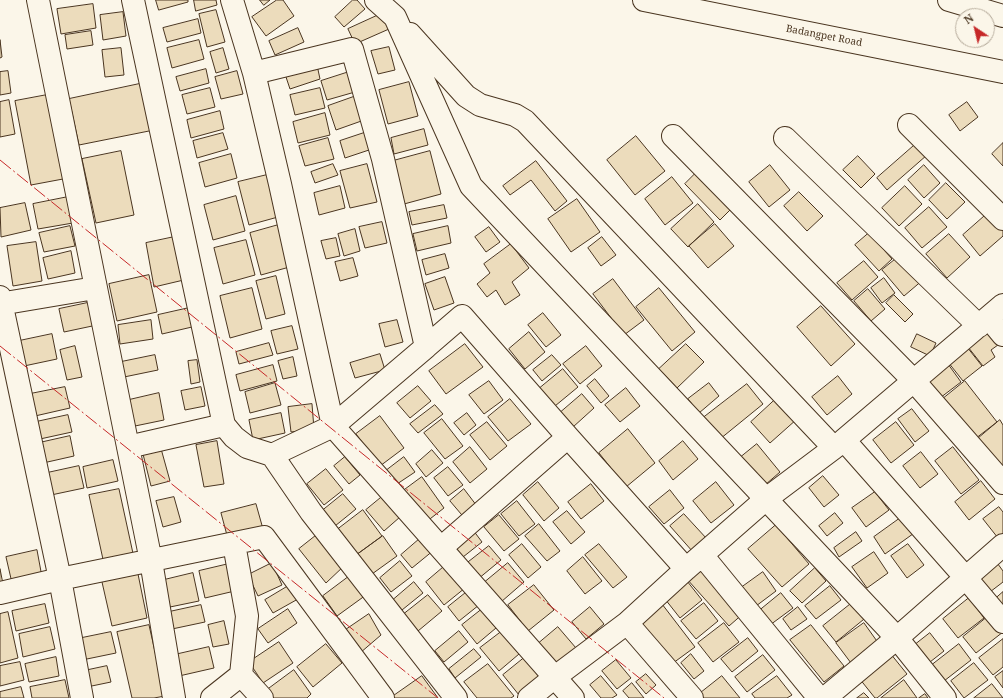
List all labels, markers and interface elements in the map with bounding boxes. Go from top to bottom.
north arrow [955,8,995,48]
text: N [961,10,976,27]
street label: Badangpet Road [785,23,863,49]

